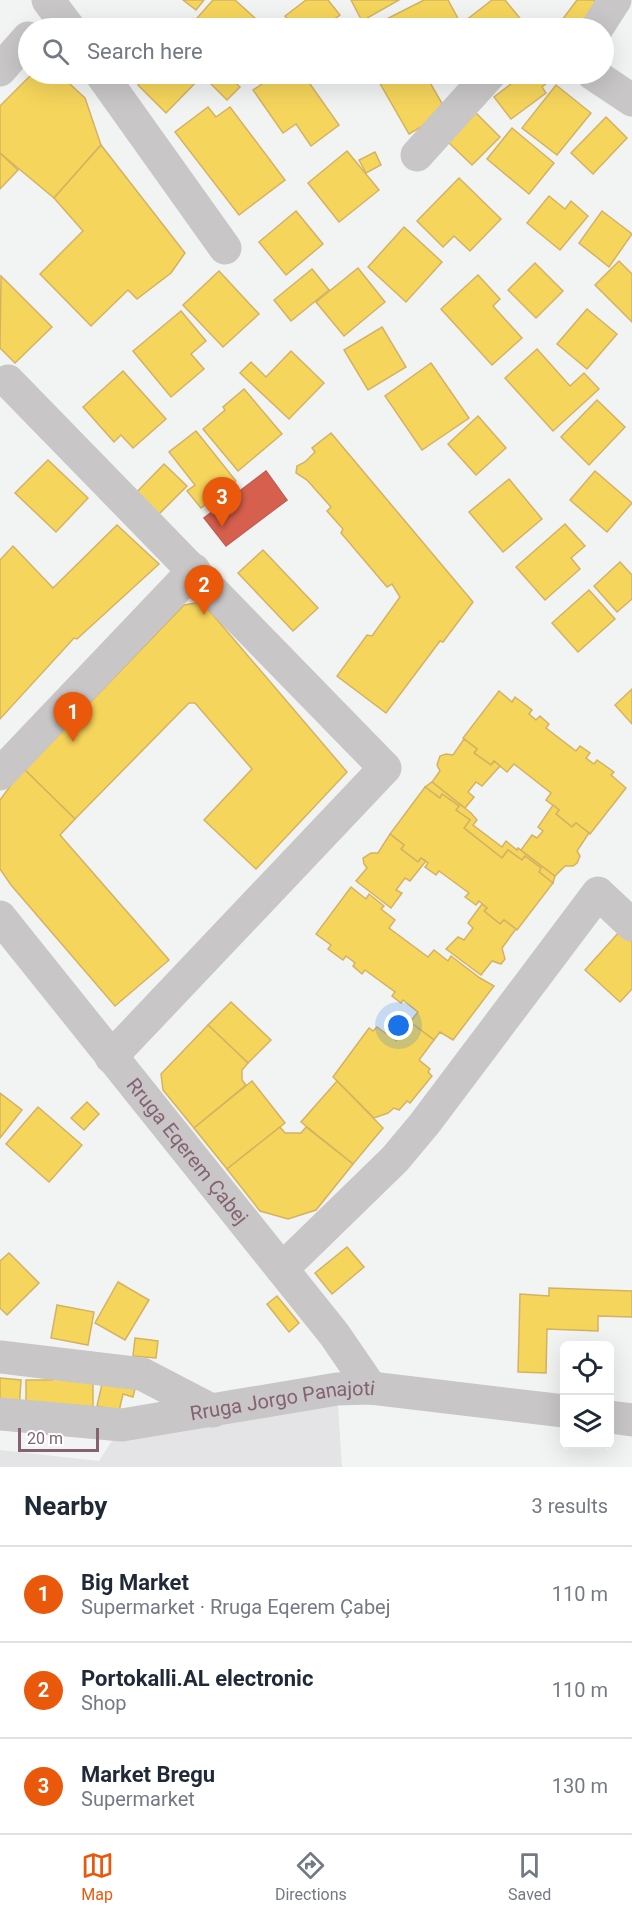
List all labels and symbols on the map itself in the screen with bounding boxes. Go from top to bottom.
pin: 3 [202,478,242,527]
pin: 2 [184,566,224,615]
pin: 1 [54,692,92,742]
your location [384,1011,413,1040]
street label: Rruga Eqerem Çabej [122,1073,253,1229]
street label: Rruga Jorgo Panajoti [188,1376,376,1425]
scale bar [18,1425,99,1452]

